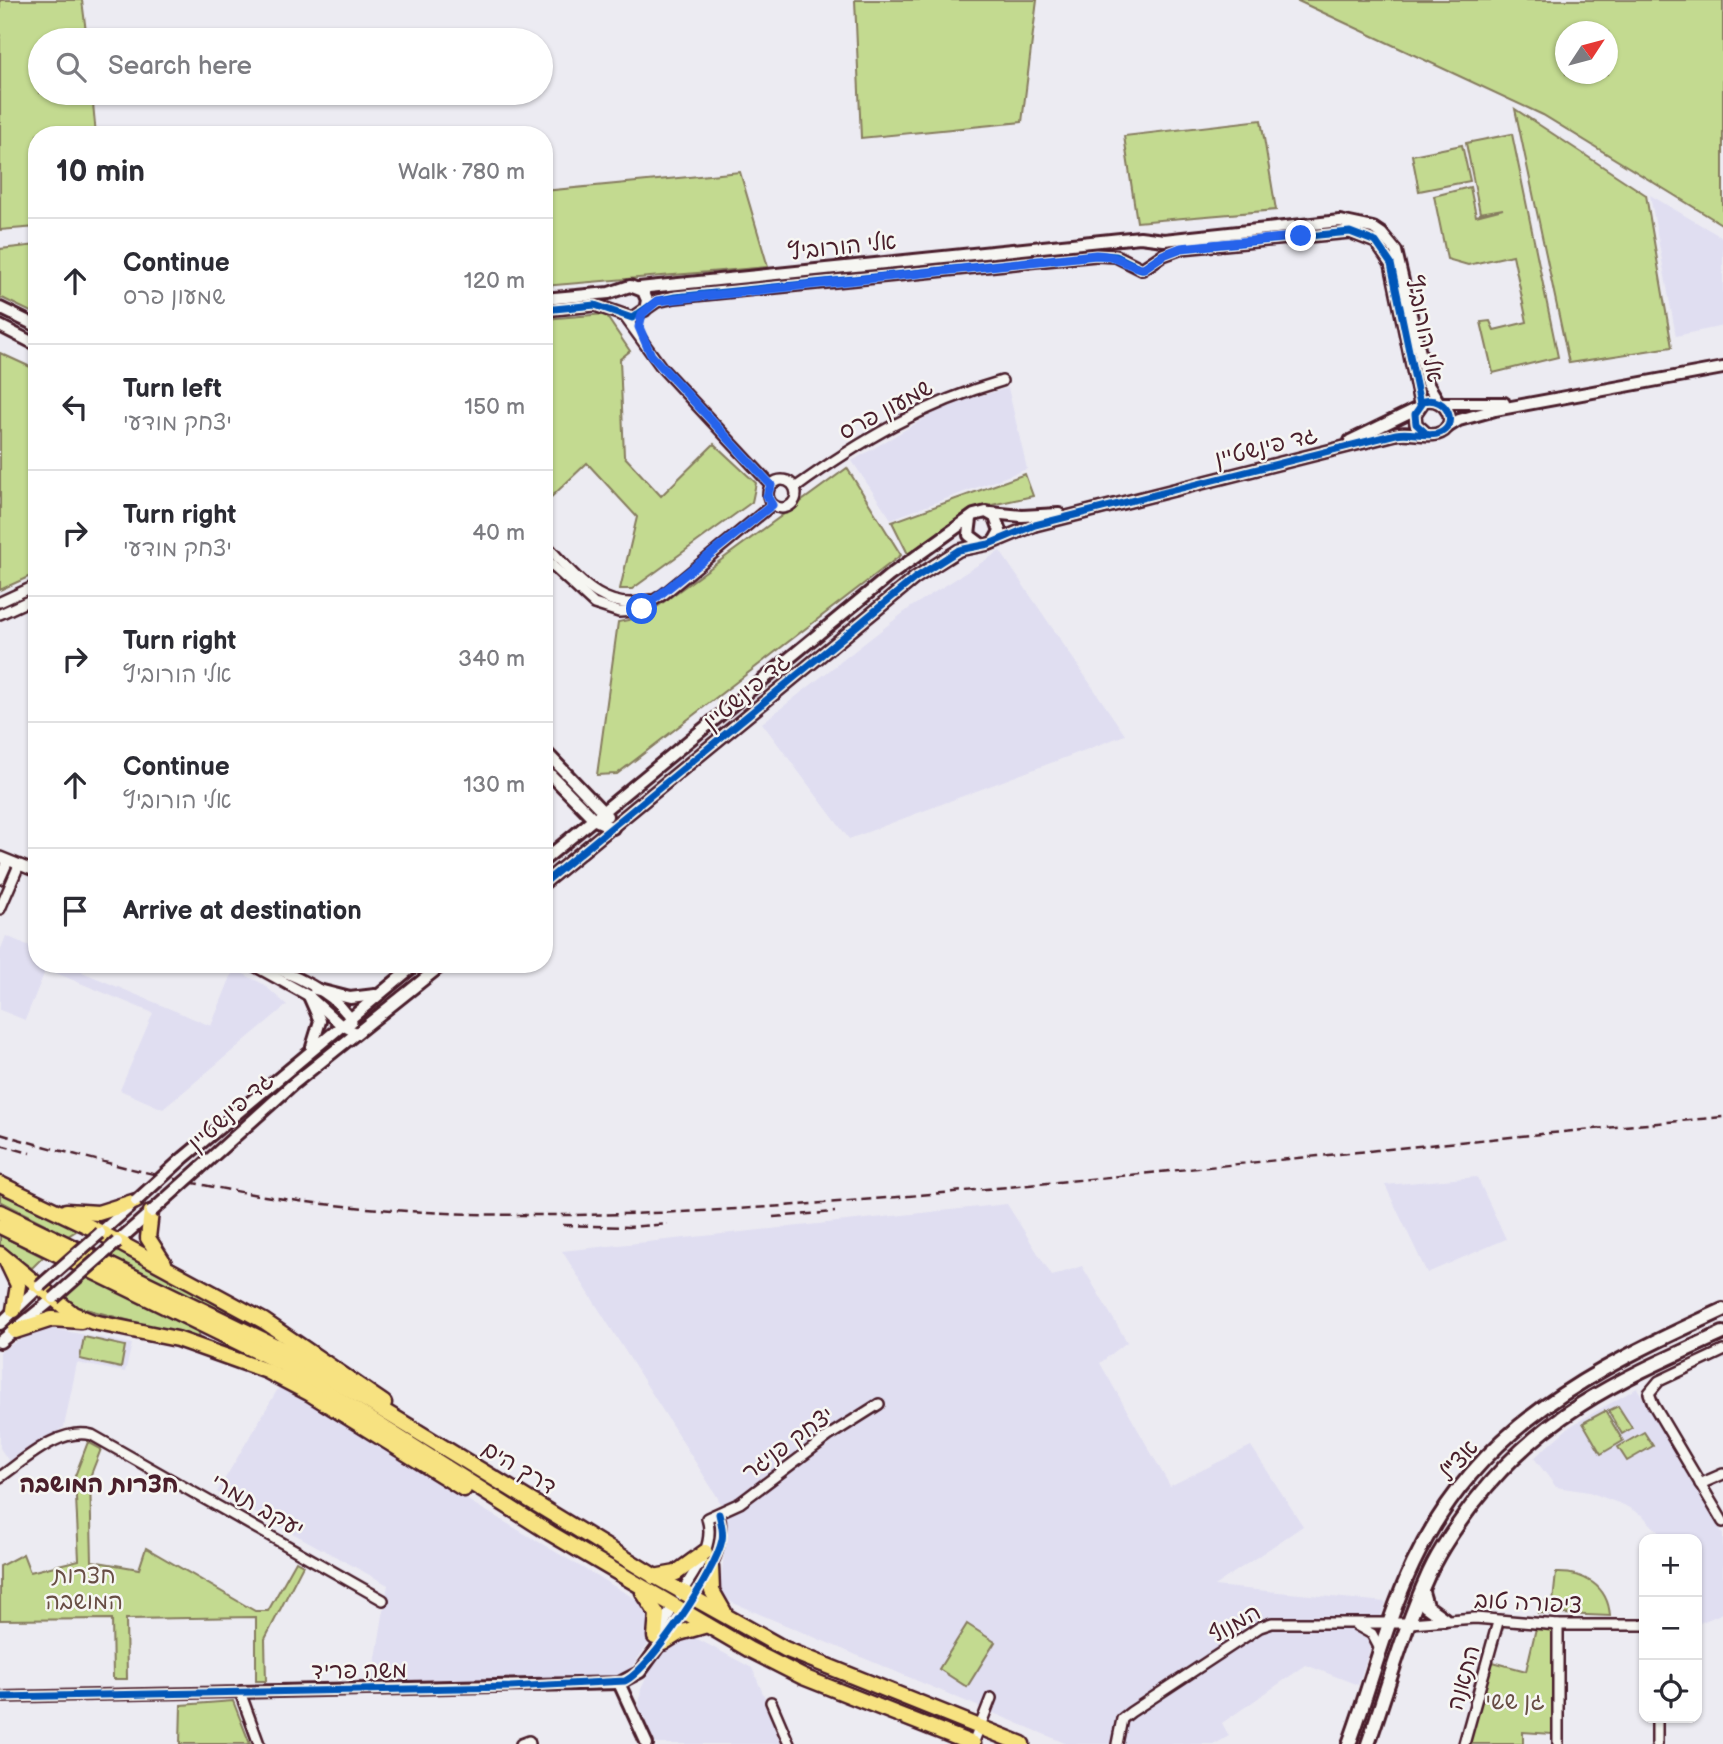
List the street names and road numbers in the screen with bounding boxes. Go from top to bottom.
street label: אלי הורוביץ [787,227,897,267]
street label: אלי הורוביץ [1399,273,1449,385]
street label: שמעון פרס [834,374,938,446]
street label: גד פינשטיין [1212,421,1320,473]
street label: גד פינשטיין [698,647,796,737]
street label: גד פינשטיין [183,1066,279,1158]
street label: יצחק פניגר [737,1401,839,1487]
street label: אצ"ל [1433,1434,1485,1488]
street label: דרך הים [477,1435,561,1501]
street label: יעקב תמרי [205,1468,309,1544]
street label: ציפורה טוב [1474,1586,1582,1620]
street label: המנוף [1204,1598,1266,1650]
street label: התאנה [1441,1642,1487,1714]
street label: משה פריד [311,1656,407,1686]

